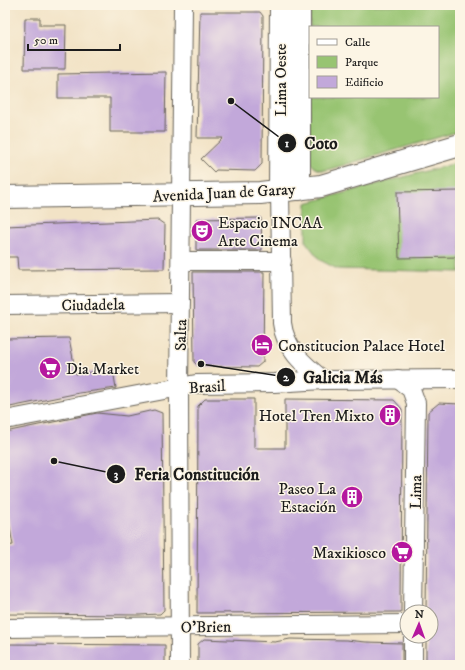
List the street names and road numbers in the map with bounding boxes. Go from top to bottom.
street label: Lima Oeste [271,43,291,116]
street label: Avenida Juan de Garay [152,179,296,207]
street label: Ciudadela [61,294,125,316]
street label: Salta [171,319,191,351]
street label: Brasil [188,376,226,398]
street label: Lima [406,474,426,509]
street label: O'Brien [181,617,232,637]

